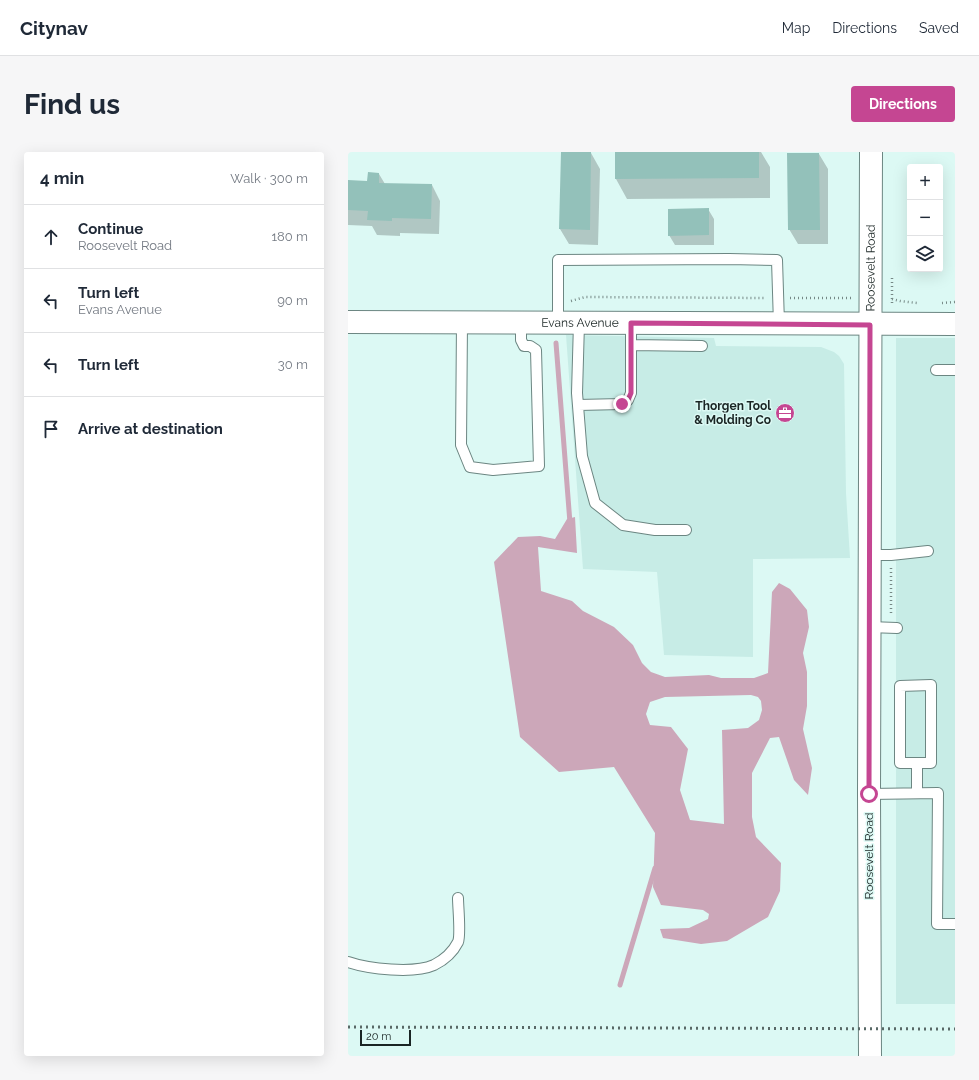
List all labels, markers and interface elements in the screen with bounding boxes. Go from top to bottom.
text: Citynav [20,17,88,39]
text: Map [782,20,810,36]
text: Directions [832,20,897,36]
text: Saved [919,20,959,36]
button: Directions [851,86,955,122]
text: Find us [24,88,120,121]
map controls [907,164,943,272]
button: + [907,164,943,200]
text: 4 min [40,168,84,188]
text: Walk · 300 m [230,171,308,186]
button: − [907,200,943,236]
text: Continue [78,220,143,238]
street label: Roosevelt Road [864,224,878,312]
icon: ahead [40,226,62,248]
text: 180 m [272,229,308,244]
button: layers [907,236,943,272]
text: Roosevelt Road [78,238,172,253]
text: Turn left [78,284,139,302]
icon: left [40,290,62,312]
text: 90 m [277,293,308,308]
text: Evans Avenue [78,302,162,317]
street label: Evans Avenue [541,316,619,330]
icon: left [40,354,62,376]
text: Turn left [78,356,139,374]
text: 30 m [278,357,308,372]
route end [613,395,631,413]
place label: Thorgen Tool & Molding Co [694,399,771,427]
office icon: Thorgen Tool & Molding Co [774,402,796,424]
icon: arrive [40,418,62,440]
text: Arrive at destination [78,420,223,438]
route start [860,785,878,803]
street label: Roosevelt Road [862,813,876,899]
scale bar [360,1028,411,1047]
text: 20 m [366,1030,391,1043]

